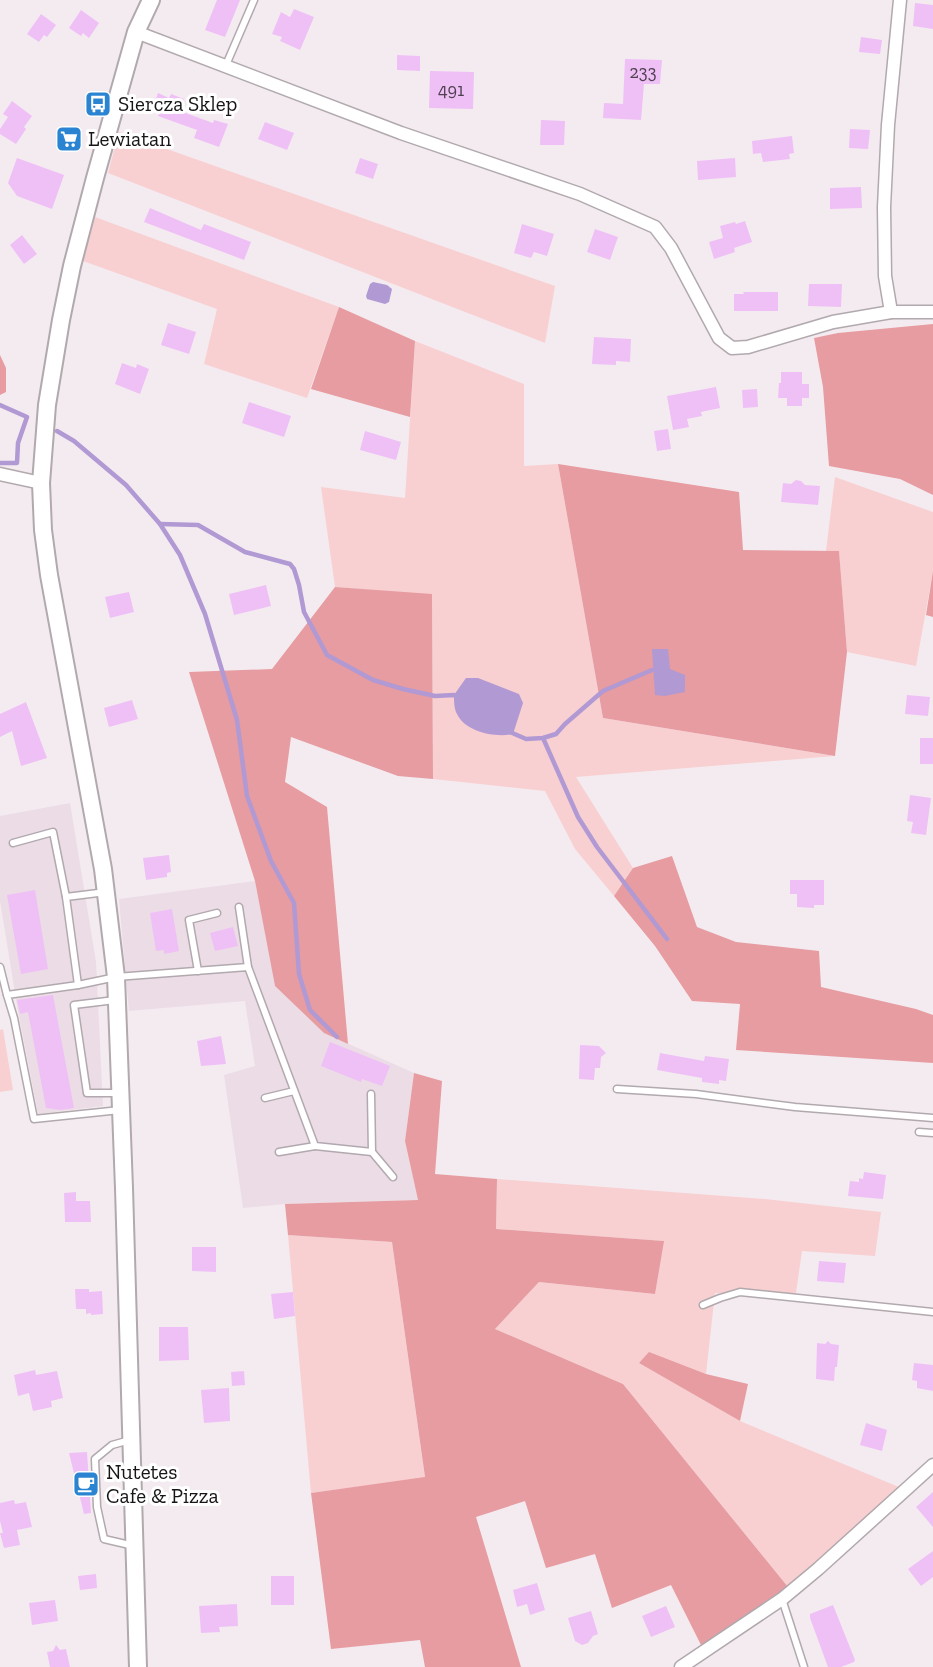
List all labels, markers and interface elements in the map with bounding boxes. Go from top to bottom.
house number: 233 [630,61,657,83]
house number: 491 [438,79,464,101]
bus stop icon: Siercza Sklep [83,89,113,119]
place label: Siercza Sklep [118,91,237,116]
supermarket icon: Lewiatan [54,124,84,154]
place label: Lewiatan [88,126,171,151]
place label: Nutetes Cafe & Pizza [106,1459,219,1508]
cafe icon: Nutetes Cafe & Pizza [71,1469,101,1499]

